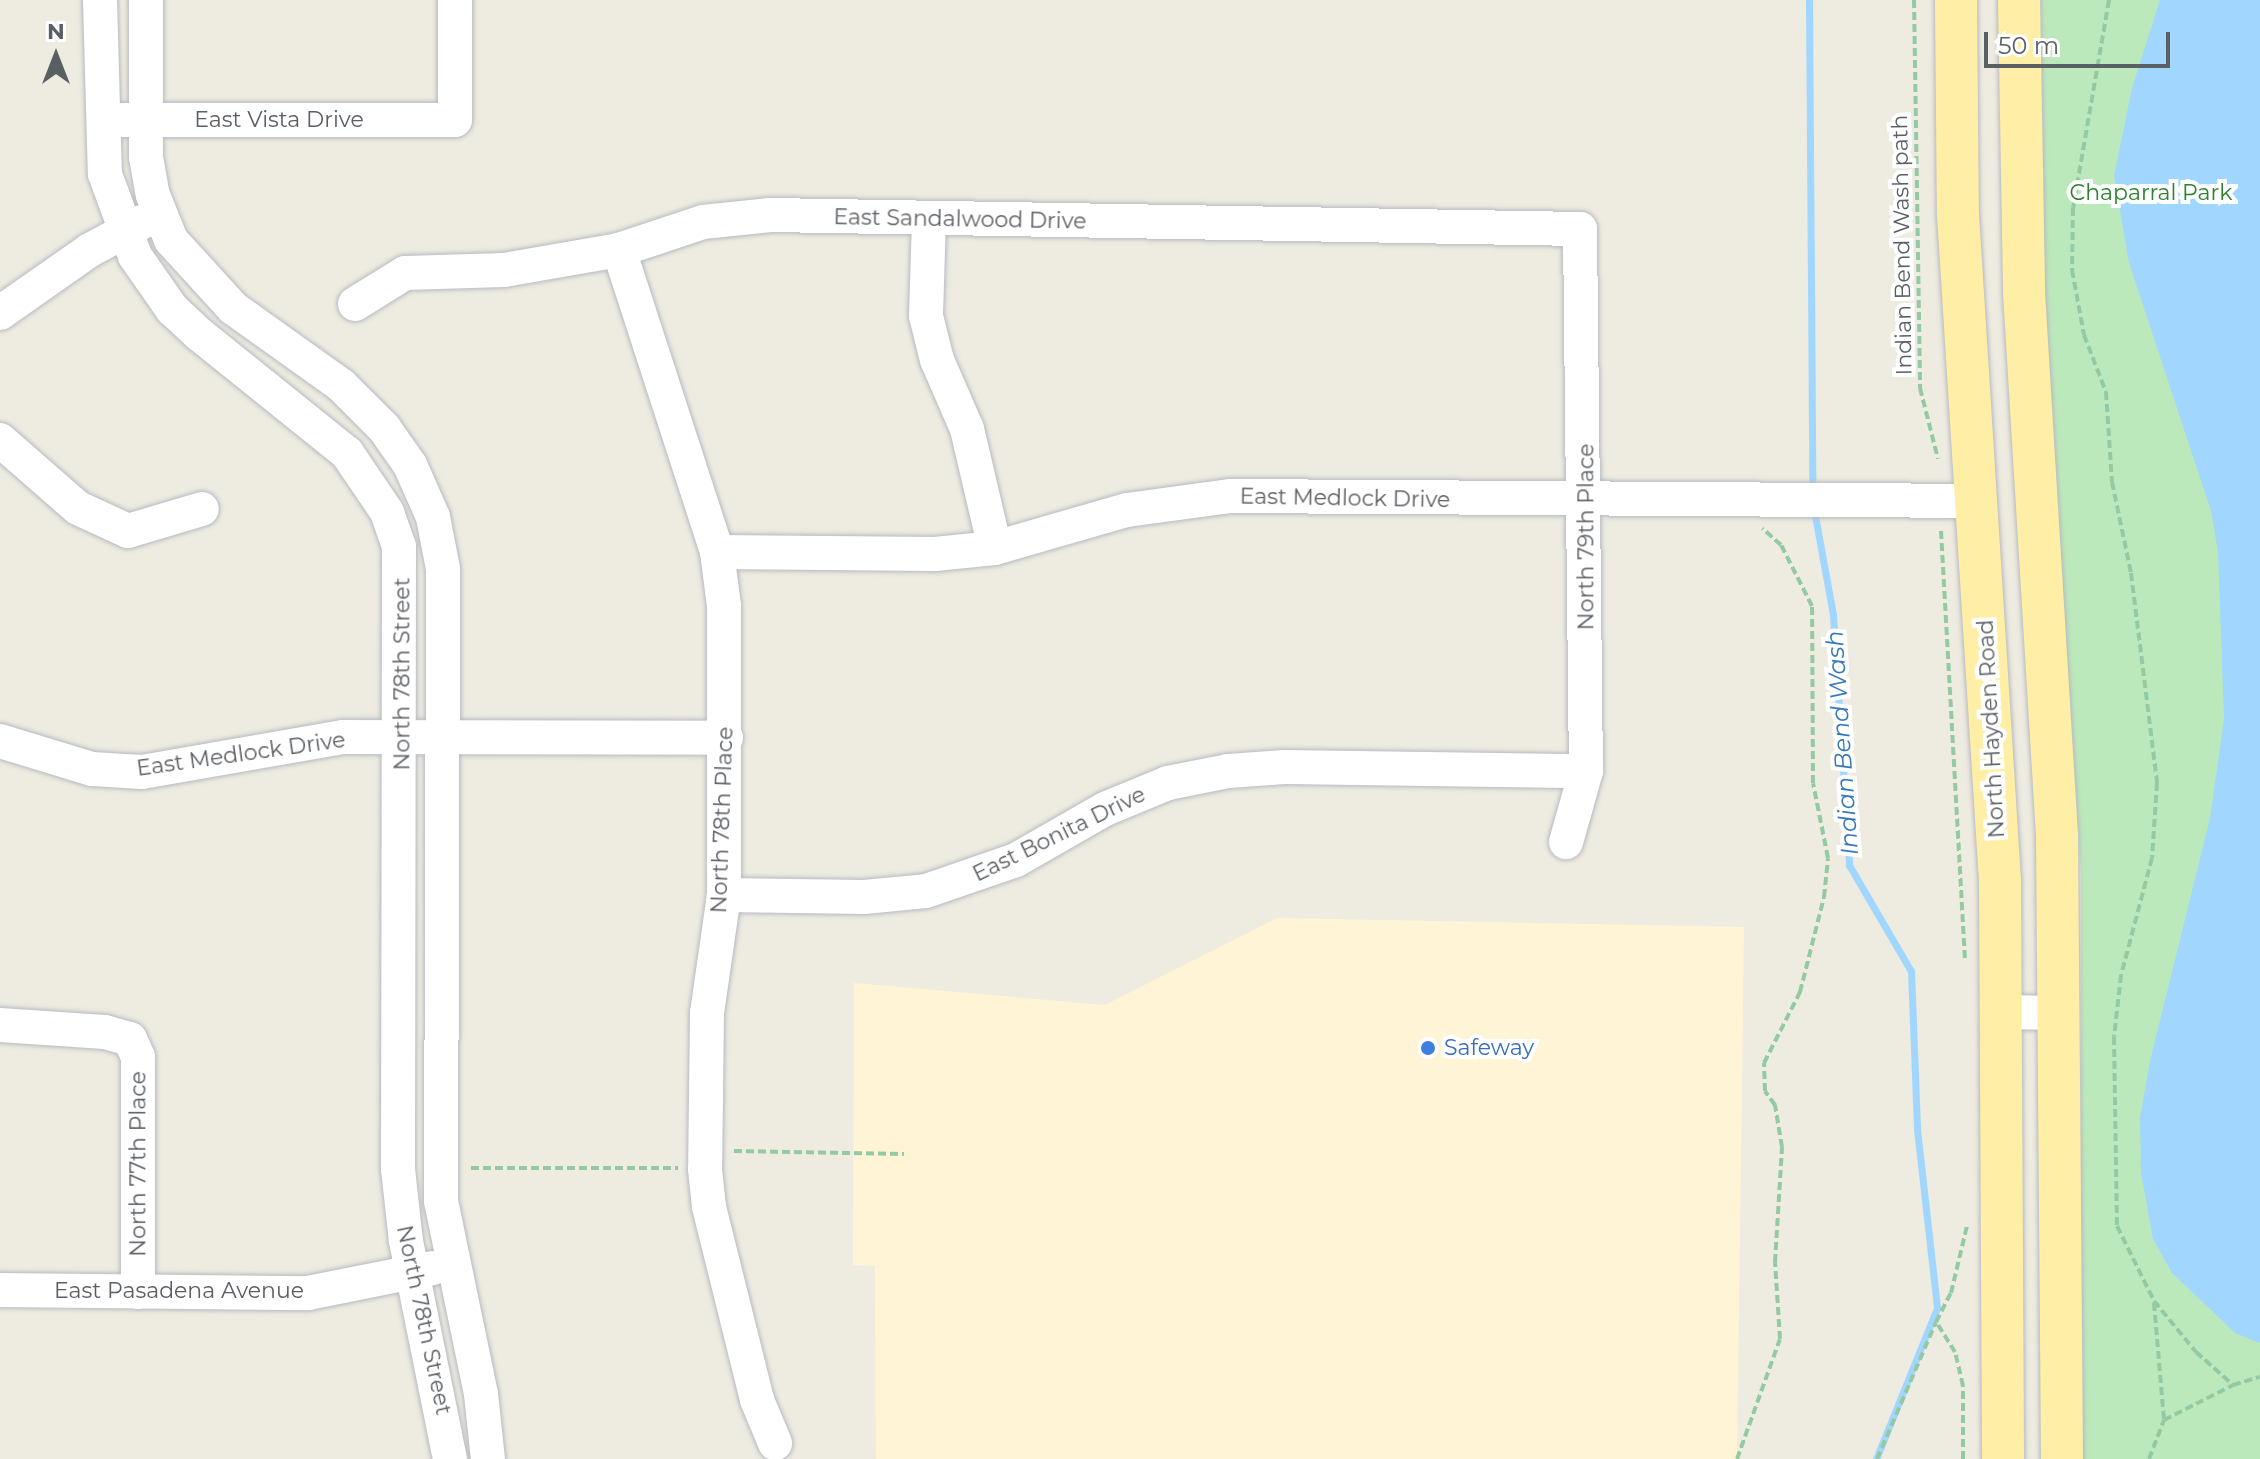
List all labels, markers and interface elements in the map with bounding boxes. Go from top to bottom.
north arrow [16,16,96,96]
scale bar [1988,16,2174,66]
text: N [47,18,65,45]
text: 50 m [1998,31,2059,60]
street label: East Vista Drive [194,107,364,133]
street label: Indian Bend Wash path [1887,114,1917,376]
park label: Chaparral Park [2070,180,2232,206]
street label: East Sandalwood Drive [833,204,1087,234]
street label: North 79th Place [1573,444,1599,630]
street label: East Medlock Drive [1239,483,1451,513]
street label: North 78th Street [389,577,415,771]
street label: North Hayden Road [1972,619,2010,839]
water label: Indian Bend Wash [1820,630,1864,856]
street label: East Medlock Drive [135,726,347,782]
street label: North 78th Place [706,726,738,914]
street label: East Bonita Drive [968,781,1150,887]
place label: Safeway [1444,1035,1534,1061]
marker: Safeway [1419,1039,1437,1057]
street label: North 77th Place [125,1071,151,1257]
street label: North 78th Street [391,1223,457,1417]
street label: East Pasadena Avenue [54,1278,304,1304]

